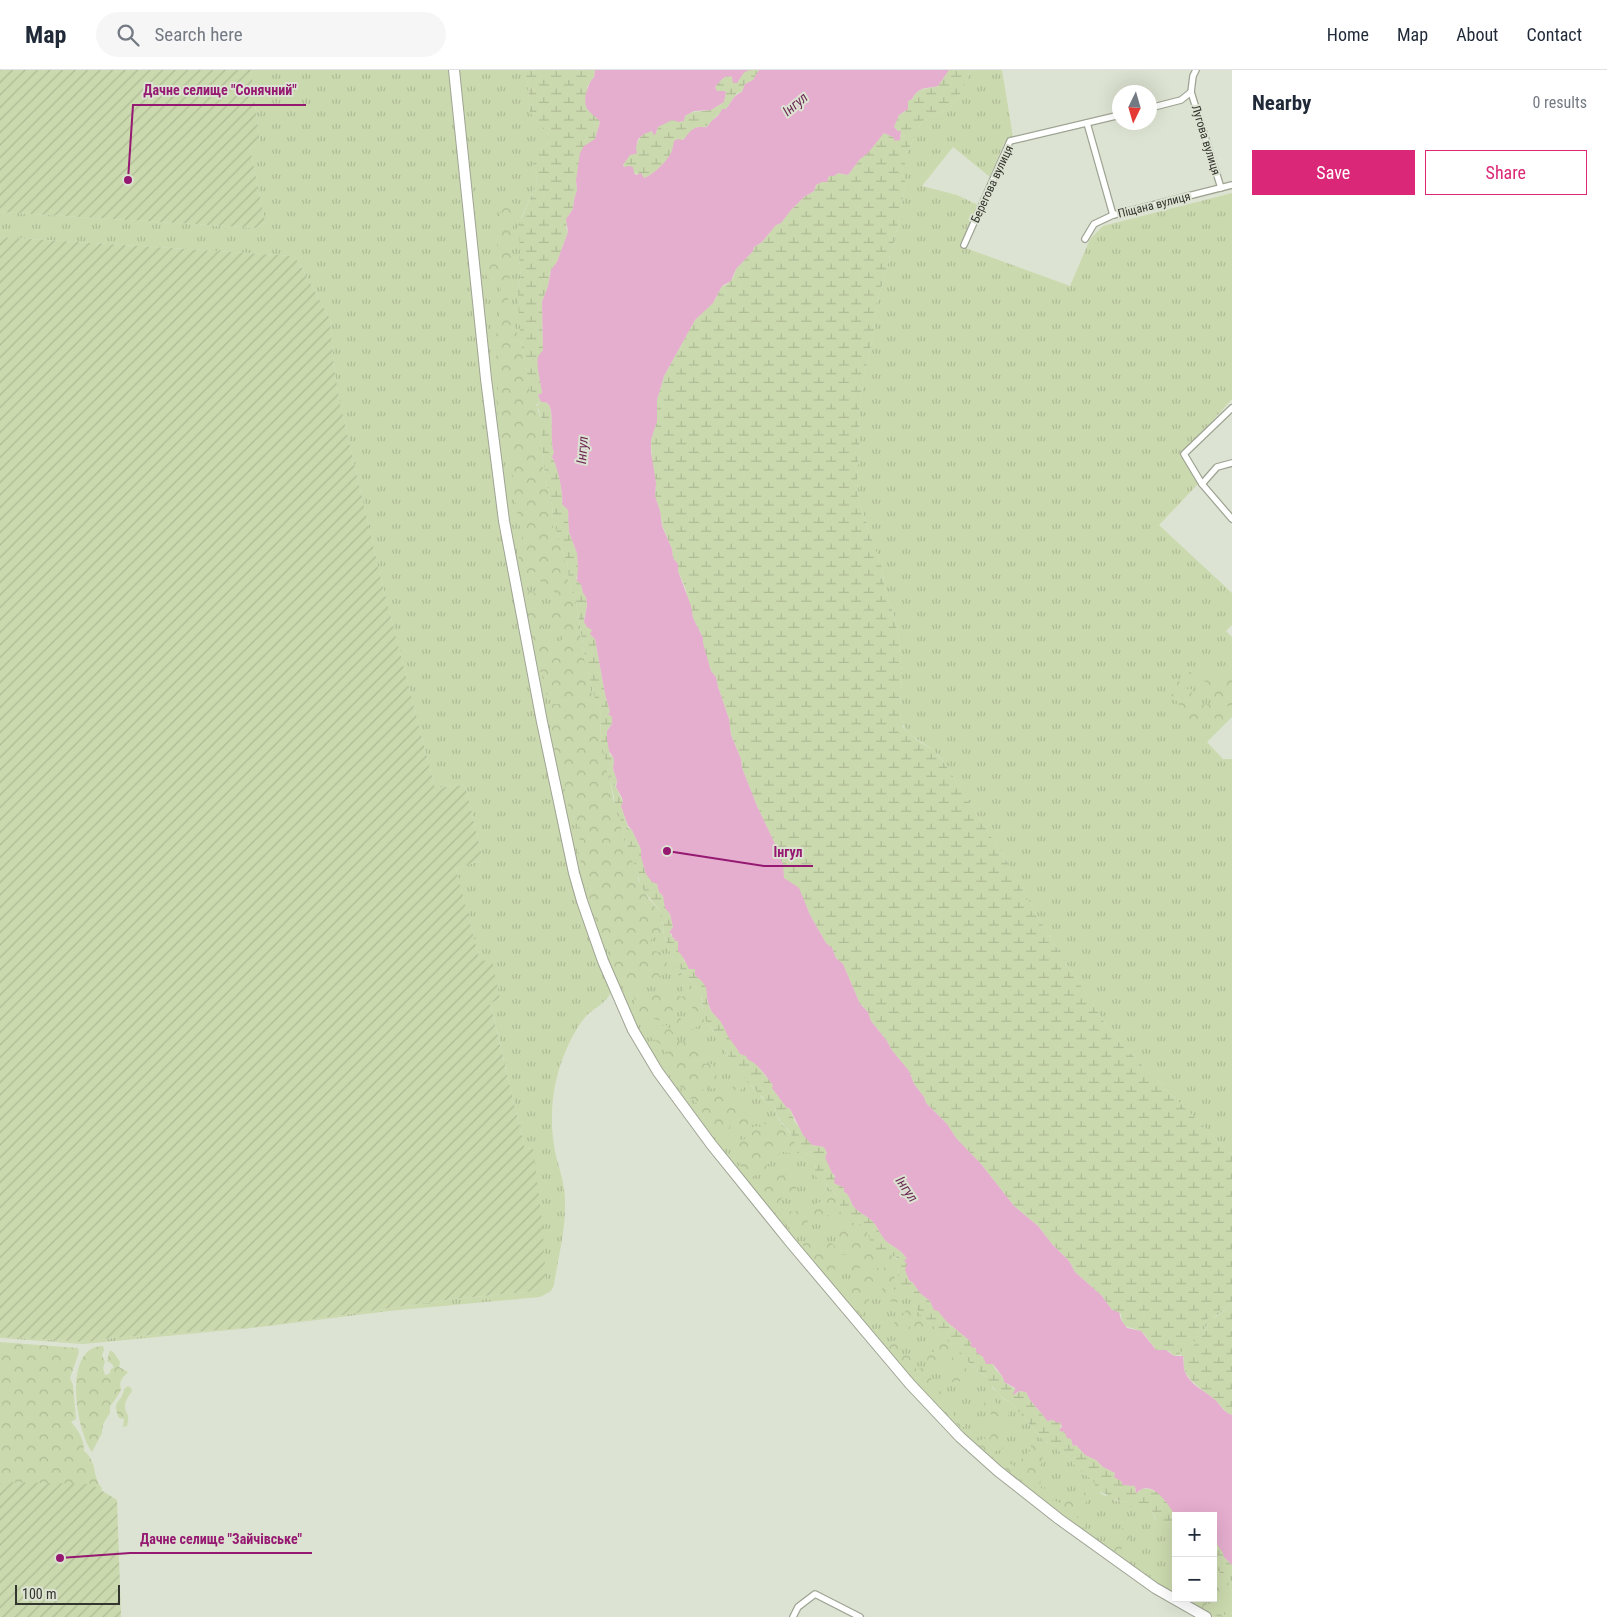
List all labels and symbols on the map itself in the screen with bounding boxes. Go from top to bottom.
callout: Дачне селище "Сонячний" [133,76,306,105]
text: Дачне селище "Сонячний" [143,82,297,98]
north arrow [1112,85,1157,130]
water label: Інгул [779,89,811,119]
street label: Лугова вулиця [1189,103,1223,177]
street label: Берегова вулиця [968,143,1016,225]
street label: Піщана вулиця [1116,189,1192,221]
water label: Інгул [573,436,591,464]
callout: Інгул [764,837,813,866]
text: Інгул [774,844,802,860]
water label: Інгул [893,1173,922,1205]
callout: Дачне селище "Зайчівське" [130,1524,312,1553]
text: Дачне селище "Зайчівське" [140,1531,303,1547]
scale bar [15,1582,120,1605]

